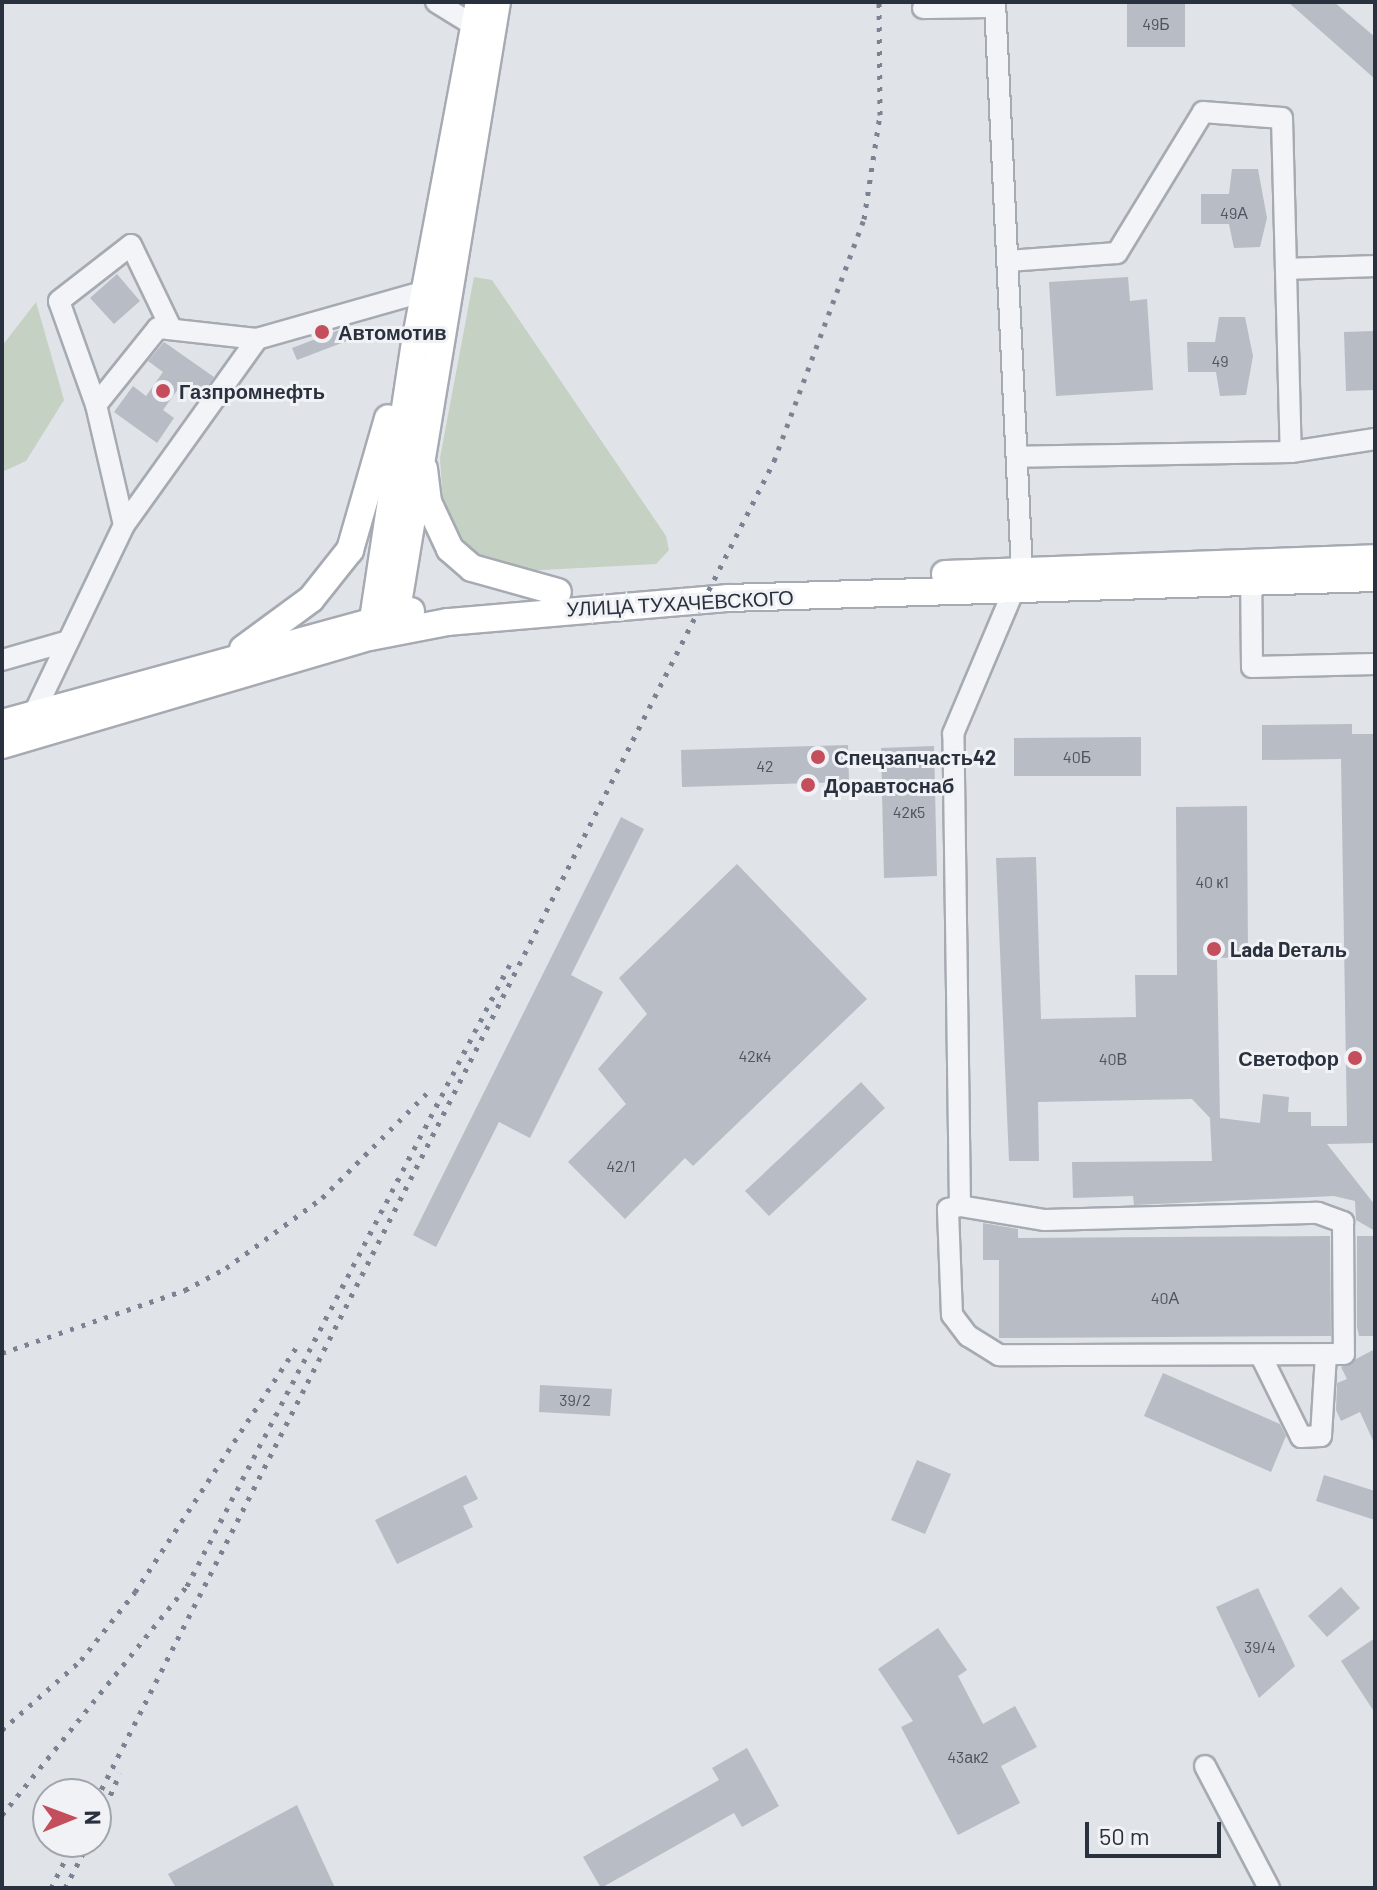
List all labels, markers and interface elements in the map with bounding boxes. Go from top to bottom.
house number: 49Б [1142,14,1170,34]
house number: 49А [1220,203,1248,223]
place label: Автомотив [338,320,447,344]
marker: Автомотив [313,323,331,341]
house number: 49 [1211,351,1229,371]
place label: Газпромнефть [179,379,325,403]
marker: Газпромнефть [154,382,172,400]
street label: УЛИЦА ТУХАЧЕВСКОГО [566,585,794,621]
place label: Спецзапчасть42 [834,745,996,769]
house number: 40Б [1063,747,1091,767]
marker: Спецзапчасть42 [809,748,827,766]
house number: 42 [756,756,774,776]
place label: Доравтоснаб [824,773,954,797]
marker: Доравтоснаб [799,776,817,794]
house number: 42к5 [893,802,925,822]
house number: 40 к1 [1195,872,1229,892]
place label: Lada Dеталь [1230,937,1347,961]
marker: Lada Dеталь [1205,940,1223,958]
house number: 42к4 [738,1046,772,1066]
place label: Светофор [1238,1046,1339,1070]
house number: 40В [1099,1049,1127,1069]
marker: Светофор [1346,1049,1364,1067]
house number: 42/1 [606,1156,636,1176]
house number: 40А [1151,1288,1179,1308]
house number: 39/2 [559,1390,591,1410]
house number: 39/4 [1244,1637,1276,1657]
house number: 43ак2 [947,1747,989,1767]
north arrow [32,1778,112,1858]
scale bar [1089,1806,1225,1856]
text: N [81,1810,107,1825]
text: 50 m [1099,1821,1150,1850]

